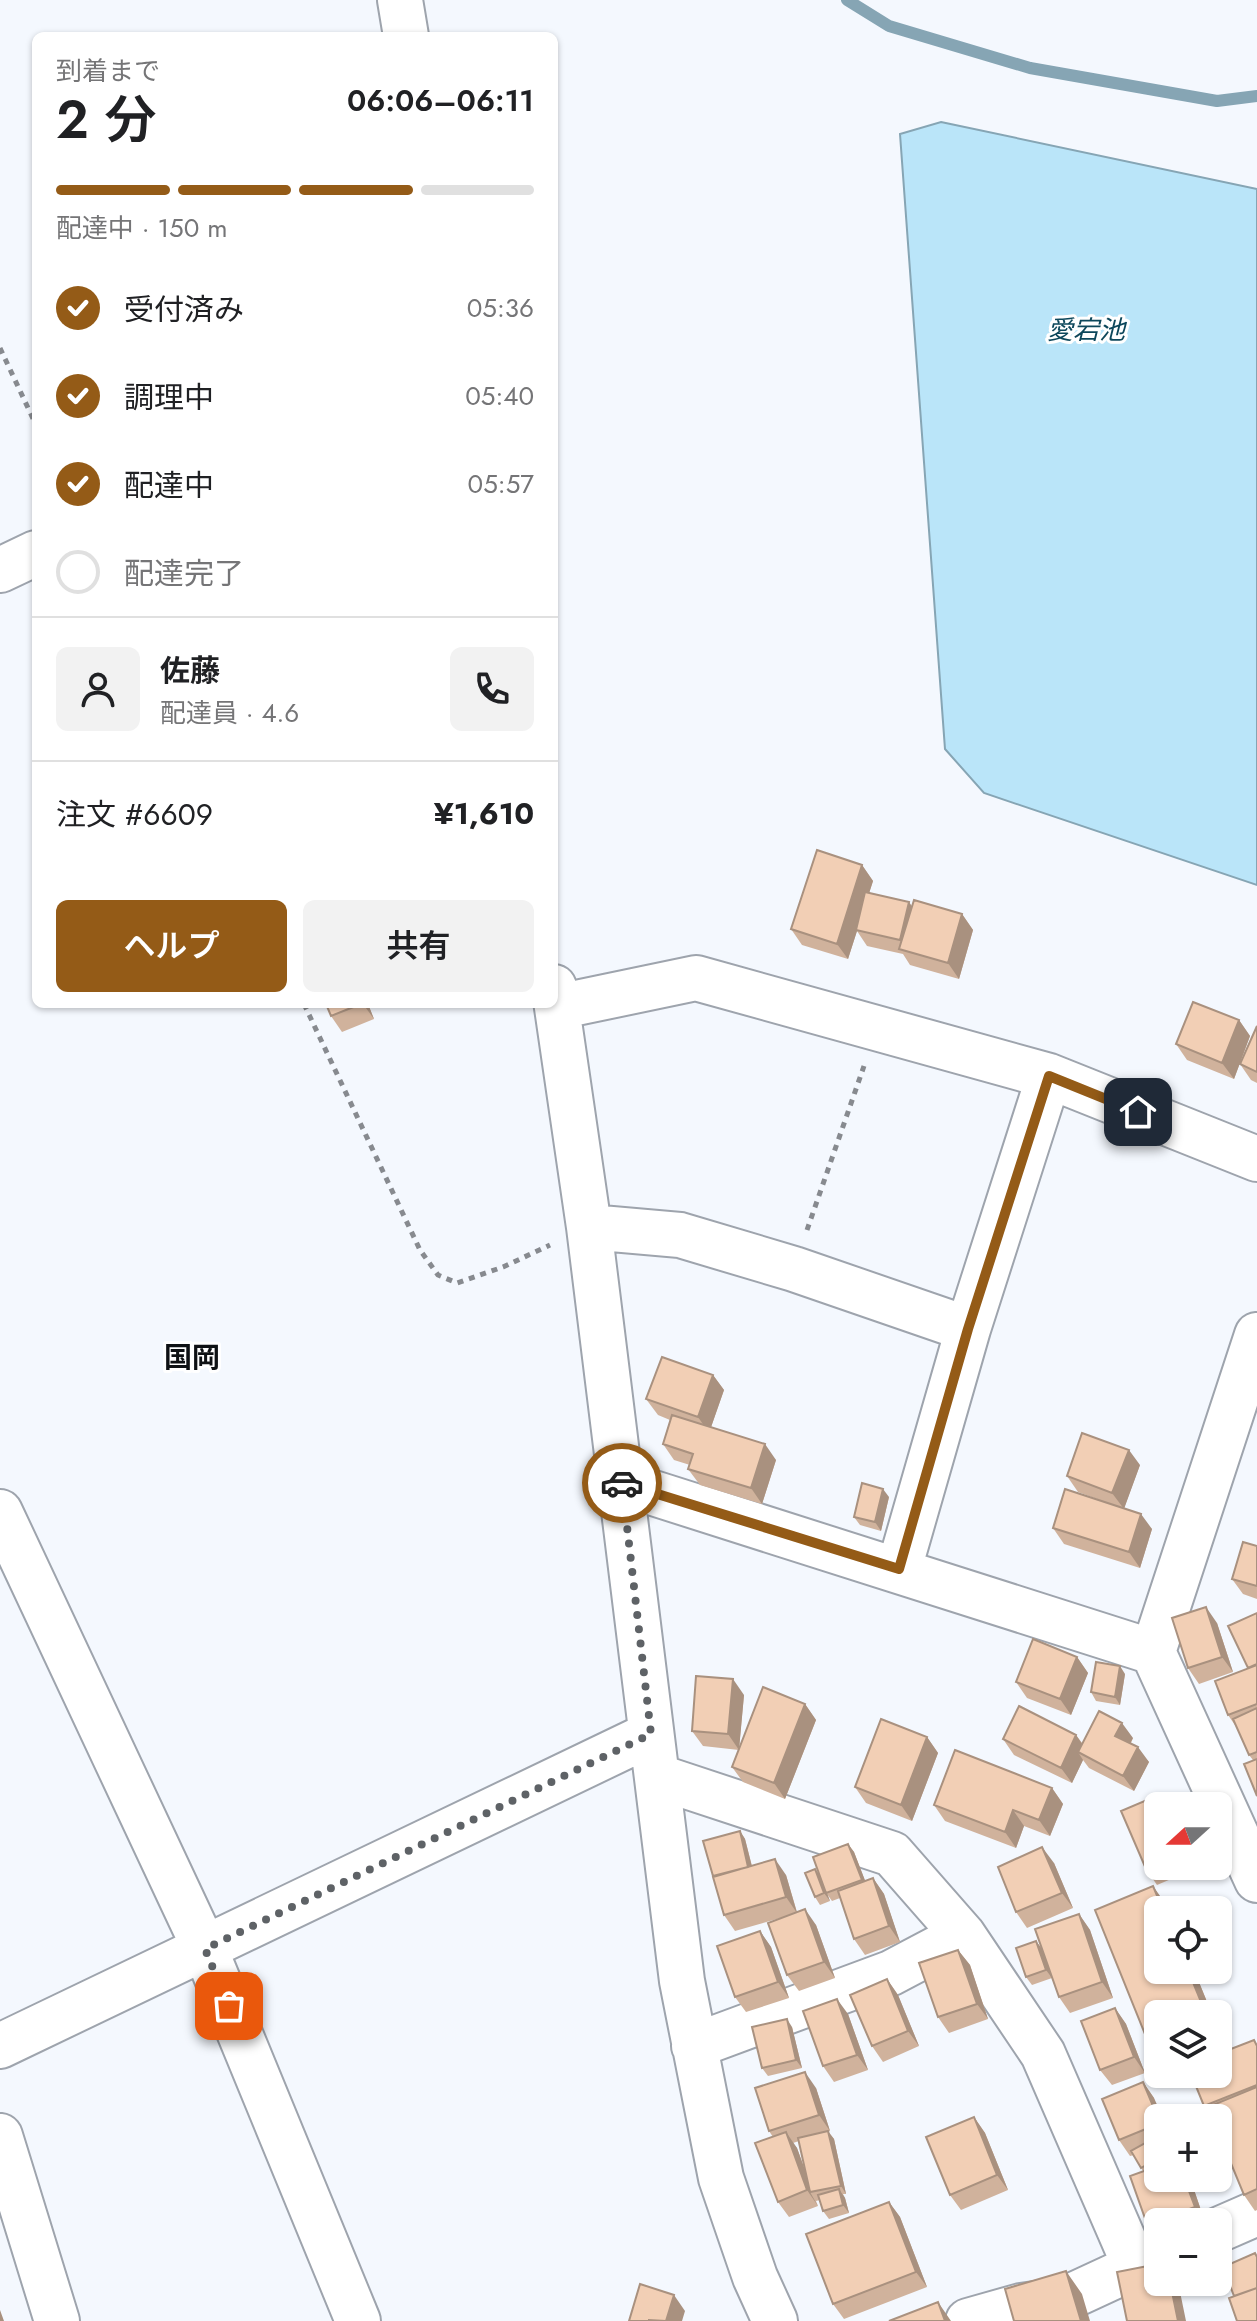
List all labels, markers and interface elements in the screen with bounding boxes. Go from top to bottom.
text: 到着まで [56,52,160,90]
text: 06:06–06:11 [347,79,534,122]
text: 2 分 [56,82,156,158]
text: 配達中 · 150 m [56,209,227,247]
icon: check [56,286,100,330]
text: 受付済み [124,288,244,331]
text: 05:36 [467,289,534,327]
water label: 愛宕池 [1047,311,1128,349]
icon: check [56,374,100,418]
text: 調理中 [124,376,214,419]
text: 05:40 [465,377,534,415]
icon: check [56,462,100,506]
text: 配達中 [124,464,214,507]
text: 05:57 [468,465,534,503]
text: 配達完了 [124,552,244,595]
button: person [56,647,140,731]
button: phone [450,647,534,731]
text: 佐藤 [160,649,220,692]
text: 配達員 · 4.6 [160,694,299,732]
text: ¥1,610 [434,792,534,835]
text: 注文 #6609 [56,793,213,836]
button: ヘルプ [56,900,287,992]
button: 共有 [303,900,534,992]
pin [1104,1078,1172,1146]
icon: home [1116,1090,1160,1134]
district label: 国岡 [164,1337,220,1378]
courier [582,1443,662,1523]
icon: car [600,1461,644,1505]
north arrow [1144,1792,1232,1880]
map controls [1144,1792,1232,2296]
button: locate [1144,1896,1232,1984]
pin [195,1972,263,2040]
icon: bag [207,1984,251,2028]
button: layers [1144,2000,1232,2088]
button: + [1144,2104,1232,2192]
button: − [1144,2208,1232,2296]

